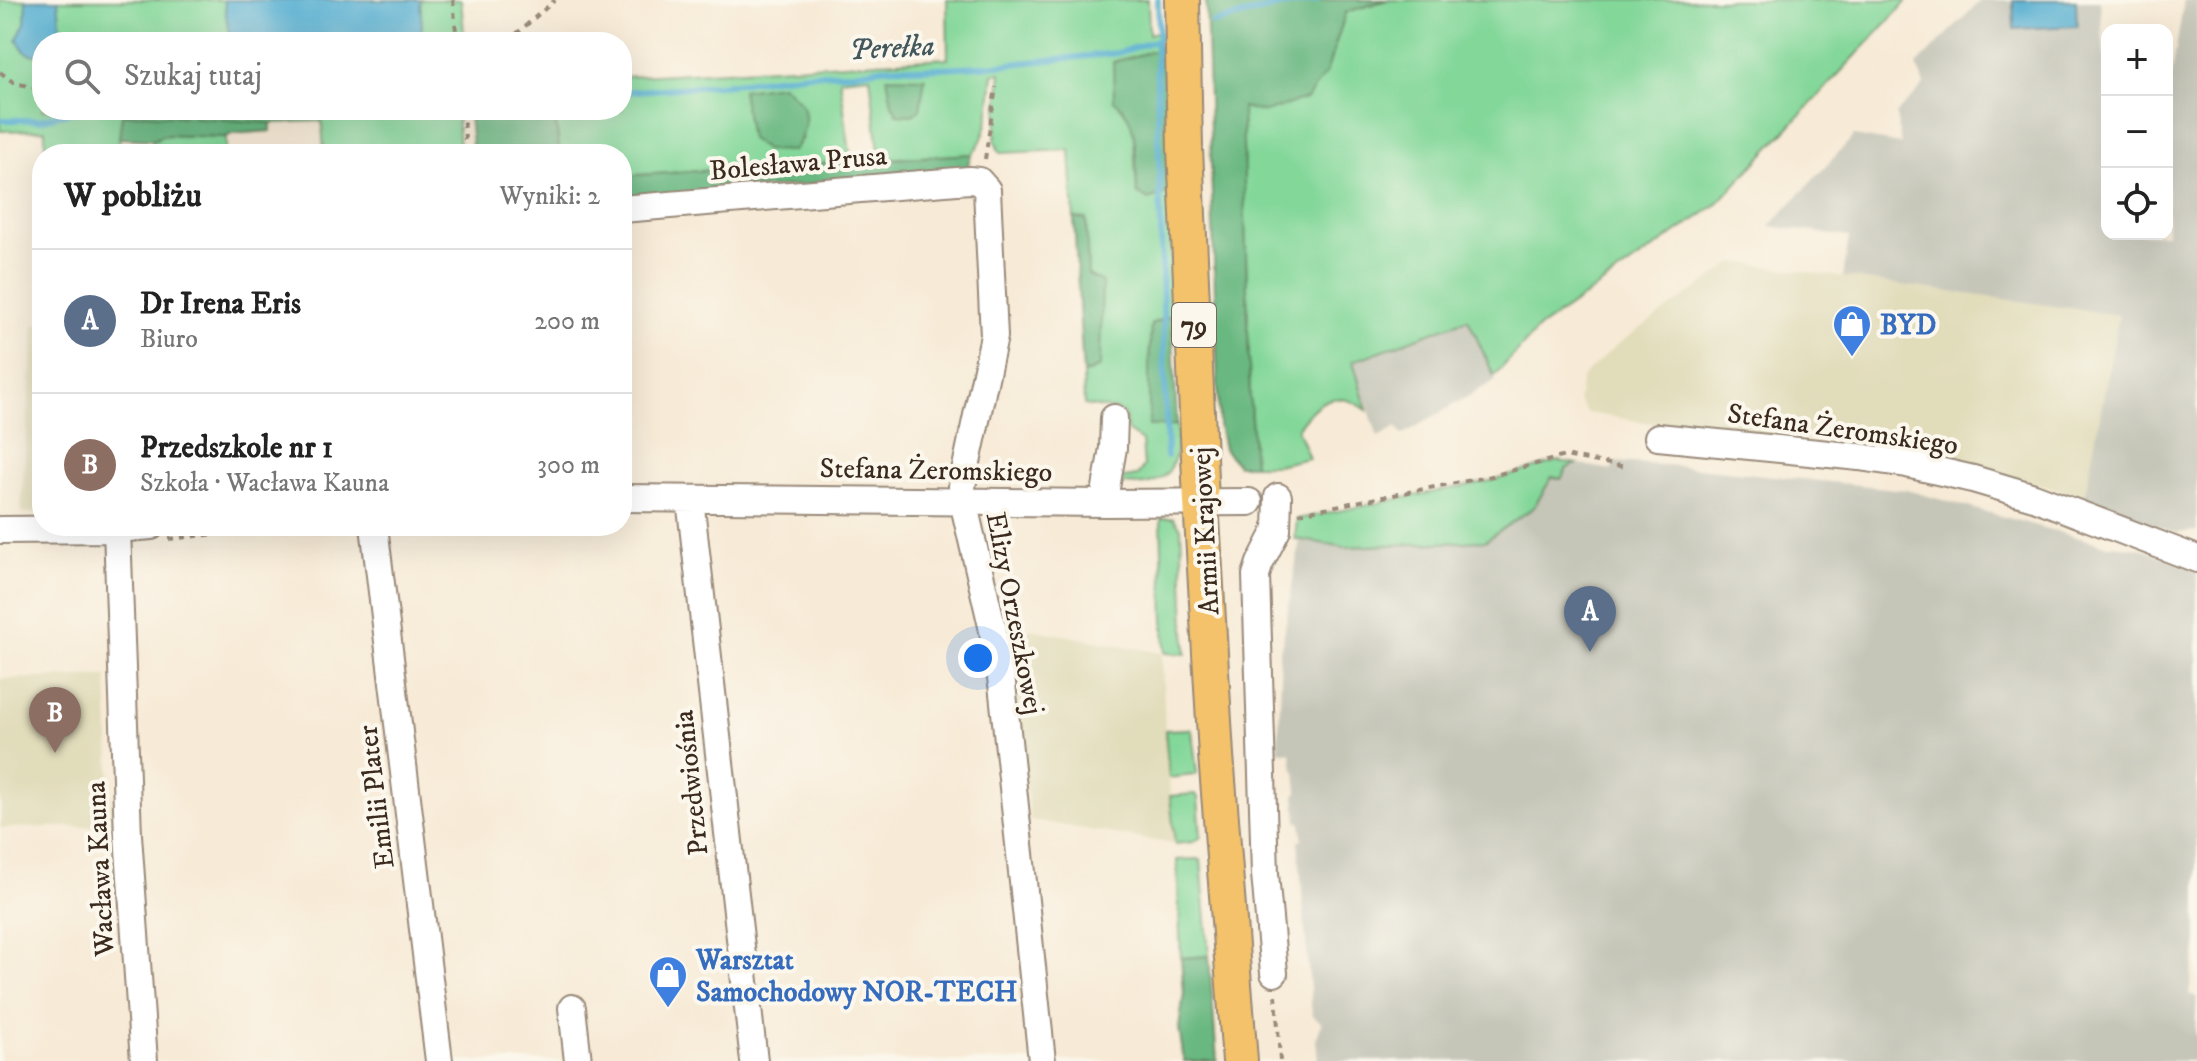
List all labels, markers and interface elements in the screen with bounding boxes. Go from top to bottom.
map controls [2101,24,2173,240]
button: + [2101,24,2173,96]
water label: Perełka [848,28,936,69]
search box [32,32,632,120]
icon: search [60,54,104,98]
text: Szukaj tutaj [124,58,262,95]
button: − [2101,96,2173,168]
street label: Bolesława Prusa [708,138,888,189]
button: locate [2101,168,2173,240]
text: W pobliżu [64,175,202,217]
text: Wyniki: 2 [499,180,600,213]
text: Dr Irena Eris [140,286,301,323]
road number: 79 [1172,303,1216,347]
shop icon: BYD [1831,303,1873,358]
text: A [82,305,98,338]
text: 200 m [534,305,600,338]
place label: BYD [1880,308,1936,343]
text: Biuro [140,323,198,356]
street label: Stefana Żeromskiego [1725,396,1960,463]
text: Przedszkole nr 1 [140,430,333,467]
street label: Armii Krajowej [1184,446,1227,616]
text: B [82,449,98,482]
text: 300 m [537,449,600,482]
street label: Stefana Żeromskiego [819,451,1053,490]
text: Szkoła · Wacława Kauna [140,467,389,500]
street label: Elizy Orzeszkowej [978,509,1051,718]
pin: A [1564,586,1616,652]
your location [958,638,998,678]
pin: B [29,687,81,753]
street label: Przedwiośnia [666,708,717,857]
street label: Emilii Plater [350,722,403,871]
street label: Wacława Kauna [78,780,123,958]
place label: Warsztat Samochodowy NOR-TECH [695,943,1018,1010]
shop icon: Warsztat Samochodowy NOR-TECH [647,954,689,1009]

